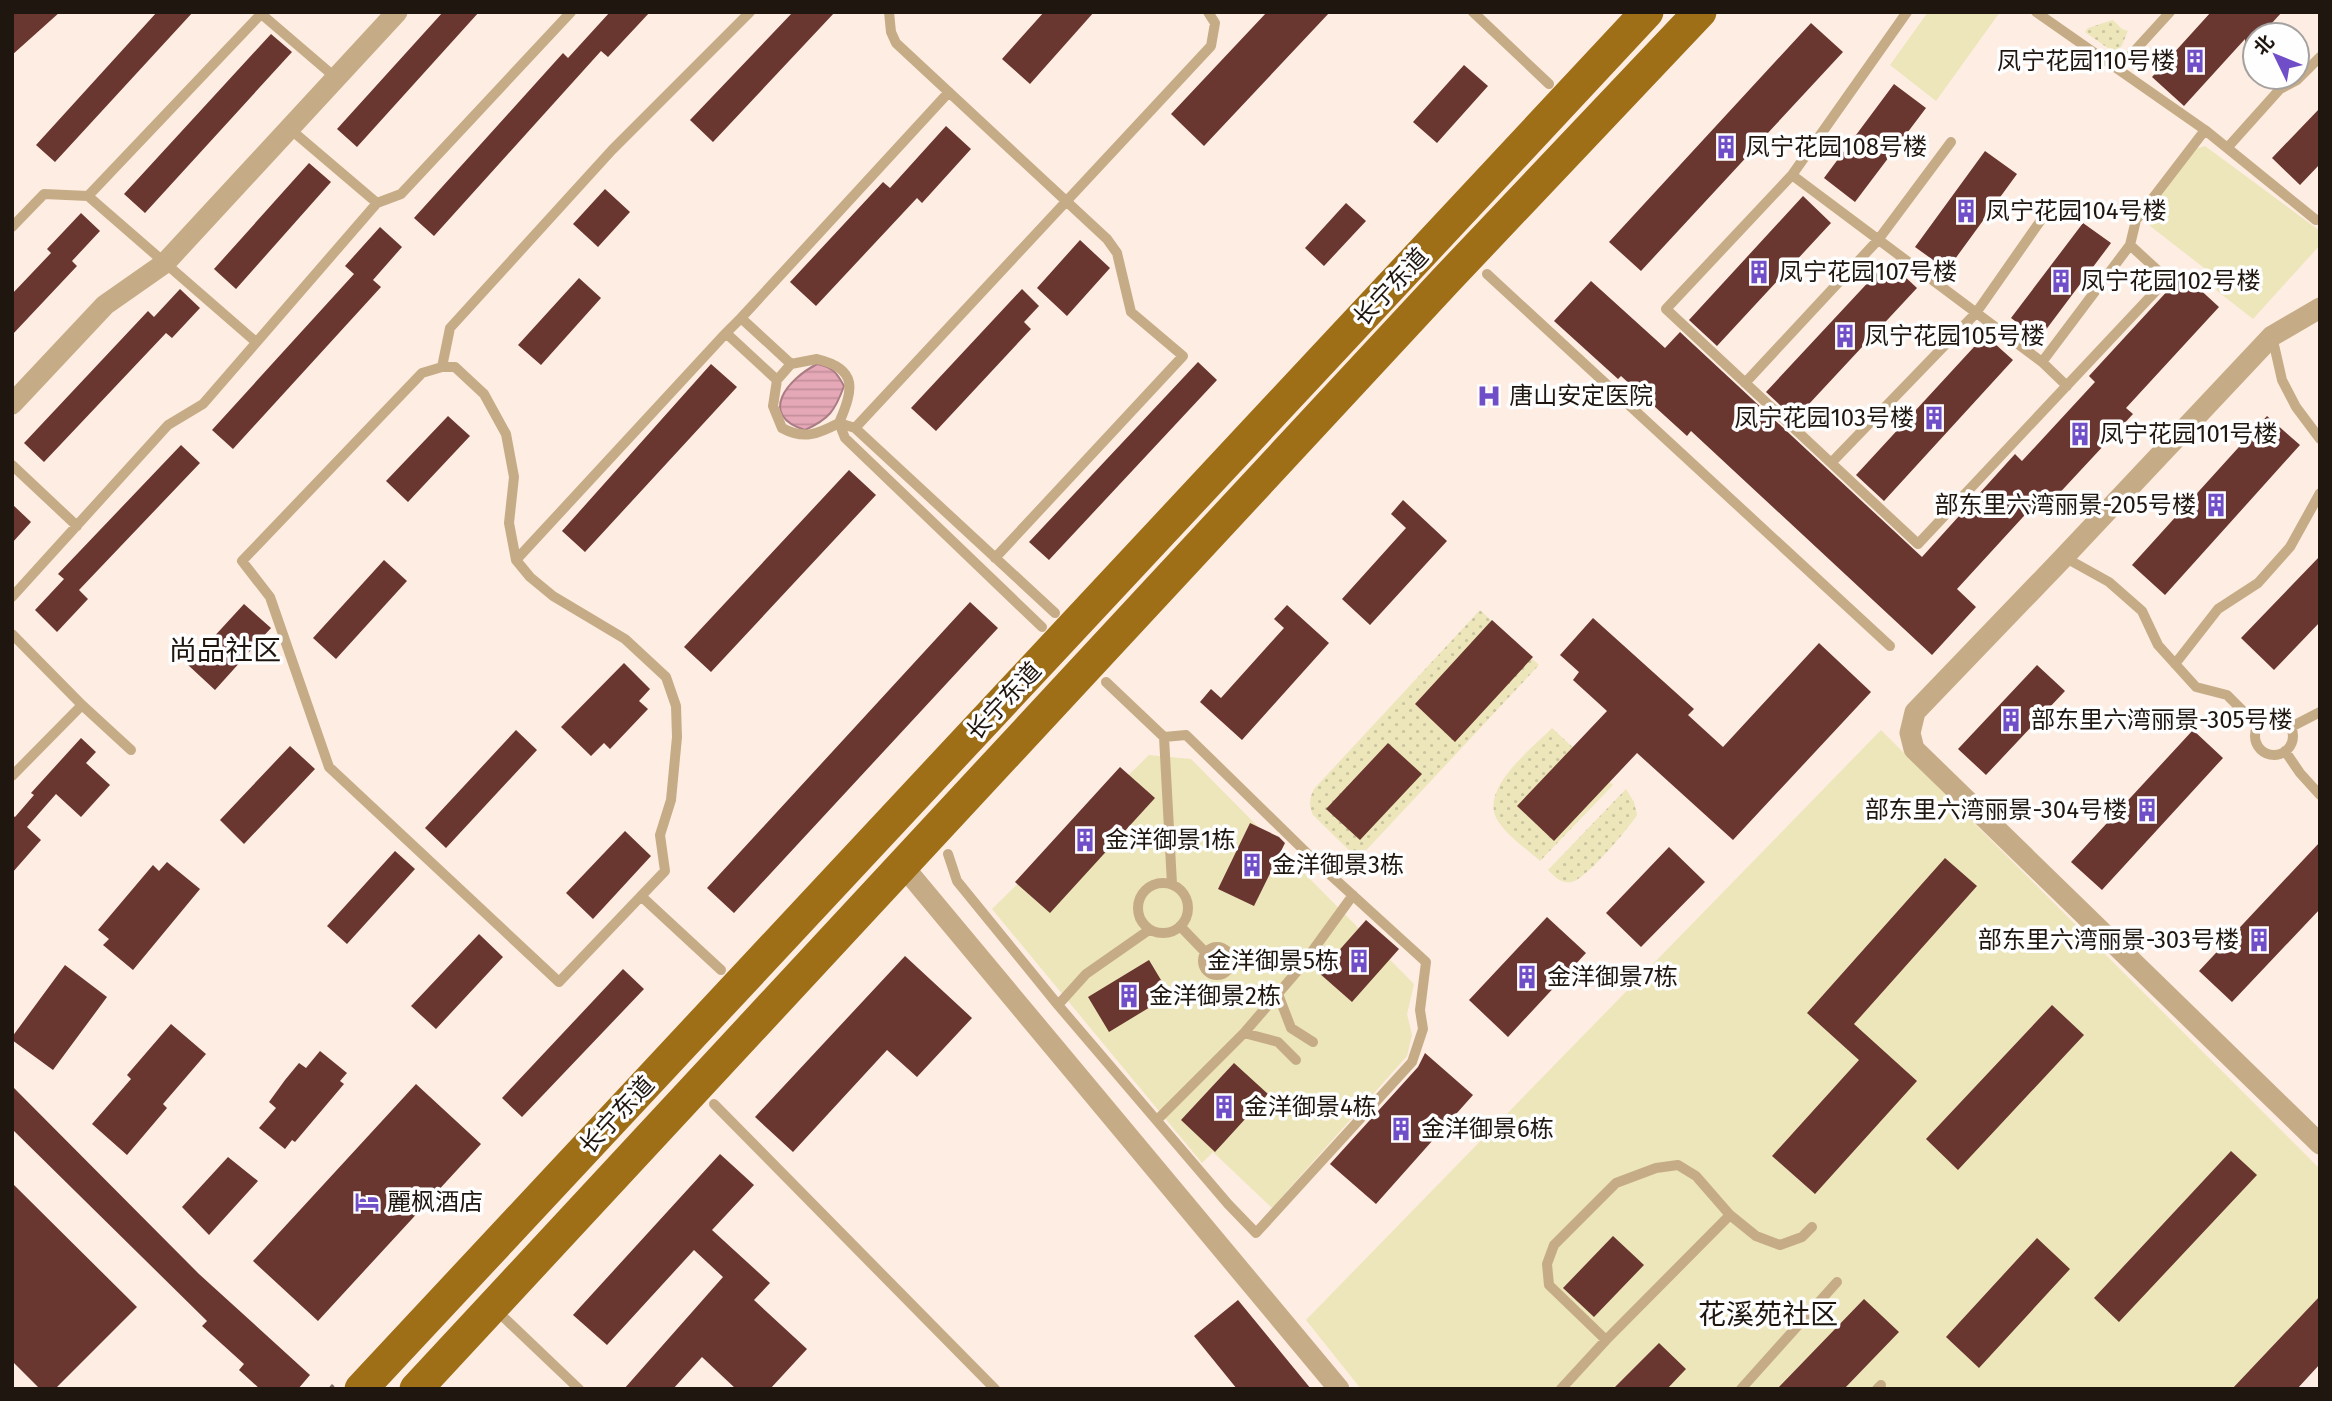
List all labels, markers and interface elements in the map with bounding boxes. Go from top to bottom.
north arrow [2241,21,2311,91]
text: 北 [2249,30,2279,60]
place label: 凤宁花园110号楼 [1997,47,2175,75]
building icon: 凤宁花园110号楼 [2181,47,2209,75]
building icon: 凤宁花园108号楼 [1712,133,1740,161]
place label: 凤宁花园108号楼 [1746,133,1927,161]
building icon: 凤宁花园104号楼 [1952,197,1980,225]
place label: 凤宁花园104号楼 [1986,197,2167,225]
street label: 长宁东道 [1348,242,1434,332]
building icon: 凤宁花园107号楼 [1745,258,1773,286]
place label: 凤宁花园107号楼 [1779,258,1957,286]
building icon: 凤宁花园102号楼 [2047,267,2075,295]
place label: 凤宁花园102号楼 [2081,267,2260,295]
building icon: 凤宁花园105号楼 [1831,322,1859,350]
place label: 凤宁花园105号楼 [1865,322,2045,350]
hospital icon: 唐山安定医院 [1475,382,1503,410]
place label: 唐山安定医院 [1509,382,1653,410]
place label: 凤宁花园103号楼 [1734,404,1914,432]
building icon: 凤宁花园103号楼 [1920,404,1948,432]
building icon: 凤宁花园101号楼 [2066,420,2094,448]
place label: 凤宁花园101号楼 [2100,420,2278,448]
place label: 部东里六湾丽景-205号楼 [1934,491,2196,519]
building icon: 部东里六湾丽景-205号楼 [2202,491,2230,519]
district label: 尚品社区 [169,634,281,667]
street label: 长宁东道 [961,656,1047,746]
building icon: 部东里六湾丽景-305号楼 [1997,706,2025,734]
place label: 部东里六湾丽景-305号楼 [2031,706,2293,734]
place label: 部东里六湾丽景-304号楼 [1865,796,2127,824]
building icon: 部东里六湾丽景-304号楼 [2133,796,2161,824]
building icon: 金洋御景1栋 [1071,826,1099,854]
place label: 金洋御景1栋 [1105,826,1235,854]
building icon: 金洋御景3栋 [1238,851,1266,879]
place label: 金洋御景3栋 [1272,851,1404,879]
place label: 部东里六湾丽景-303号楼 [1978,926,2239,954]
building icon: 部东里六湾丽景-303号楼 [2245,926,2273,954]
place label: 金洋御景5栋 [1207,947,1339,975]
building icon: 金洋御景5栋 [1345,947,1373,975]
building icon: 金洋御景7栋 [1513,963,1541,991]
place label: 金洋御景7栋 [1547,963,1678,991]
building icon: 金洋御景2栋 [1115,982,1143,1010]
place label: 金洋御景2栋 [1149,982,1281,1010]
street label: 长宁东道 [574,1070,660,1160]
building icon: 金洋御景4栋 [1210,1093,1238,1121]
place label: 金洋御景4栋 [1244,1093,1377,1121]
building icon: 金洋御景6栋 [1387,1115,1415,1143]
place label: 金洋御景6栋 [1421,1115,1554,1143]
hotel icon: 麗枫酒店 [353,1188,381,1216]
place label: 麗枫酒店 [387,1188,483,1216]
district label: 花溪苑社区 [1698,1298,1838,1331]

